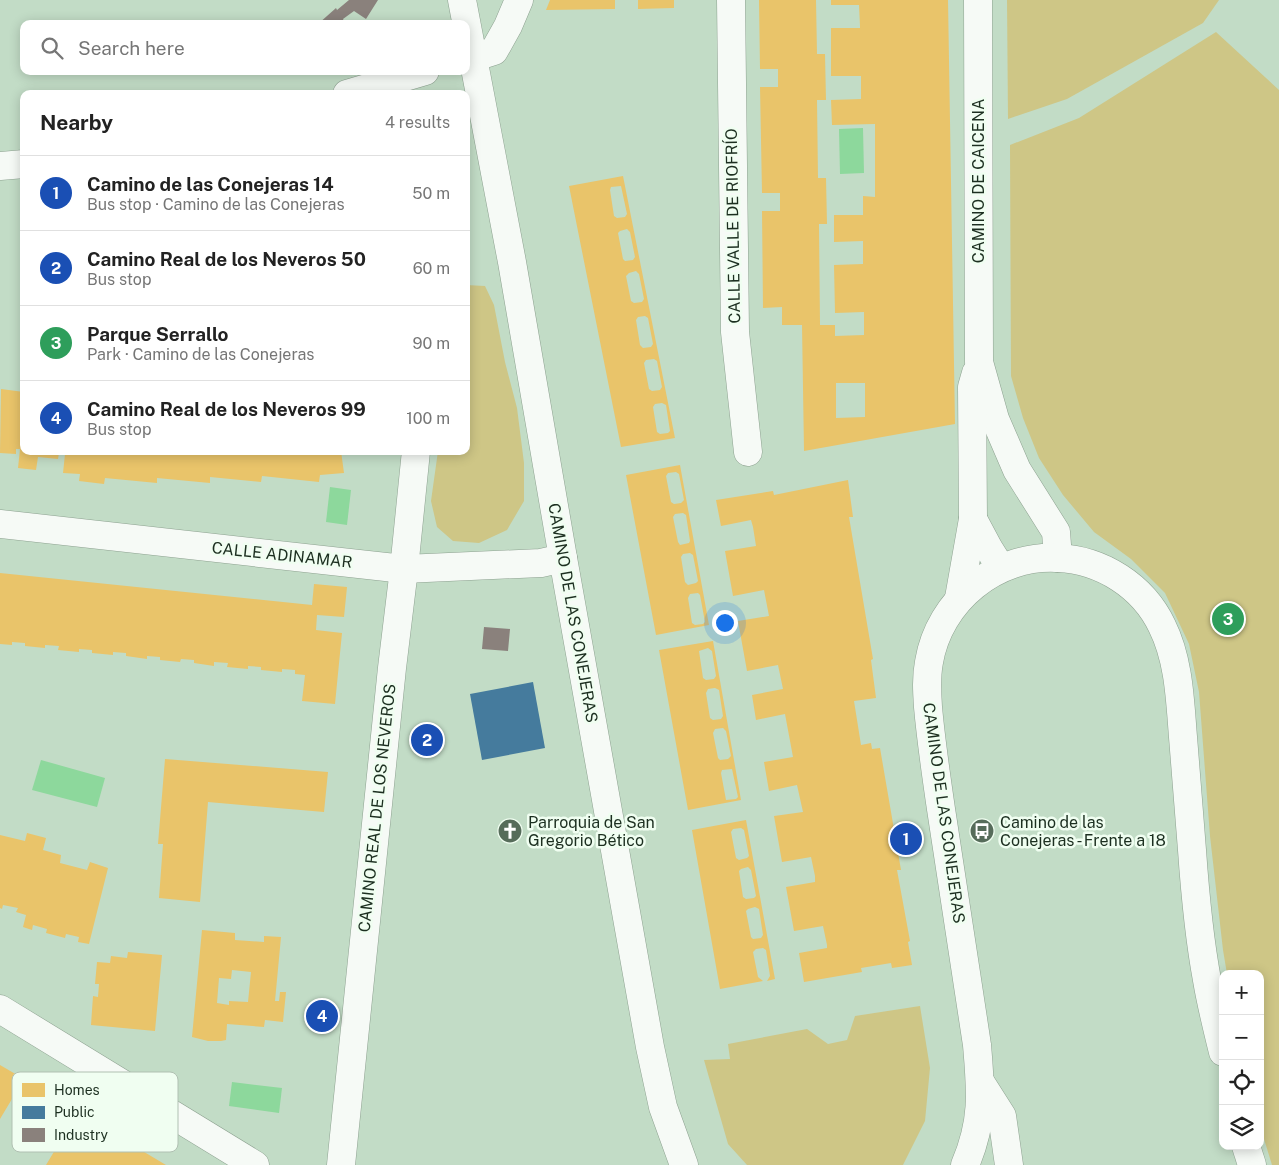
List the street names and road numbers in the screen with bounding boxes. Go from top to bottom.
street label: CAMINO DE CAICENA [969,99,988,263]
street label: CALLE VALLE DE RIOFRÍO [721,128,744,324]
street label: CAMINO DE LAS CONEJERAS [544,502,602,724]
street label: CALLE ADINAMAR [211,538,353,572]
street label: CAMINO REAL DE LOS NEVEROS [354,683,400,933]
street label: CAMINO DE LAS CONEJERAS [919,701,969,925]

